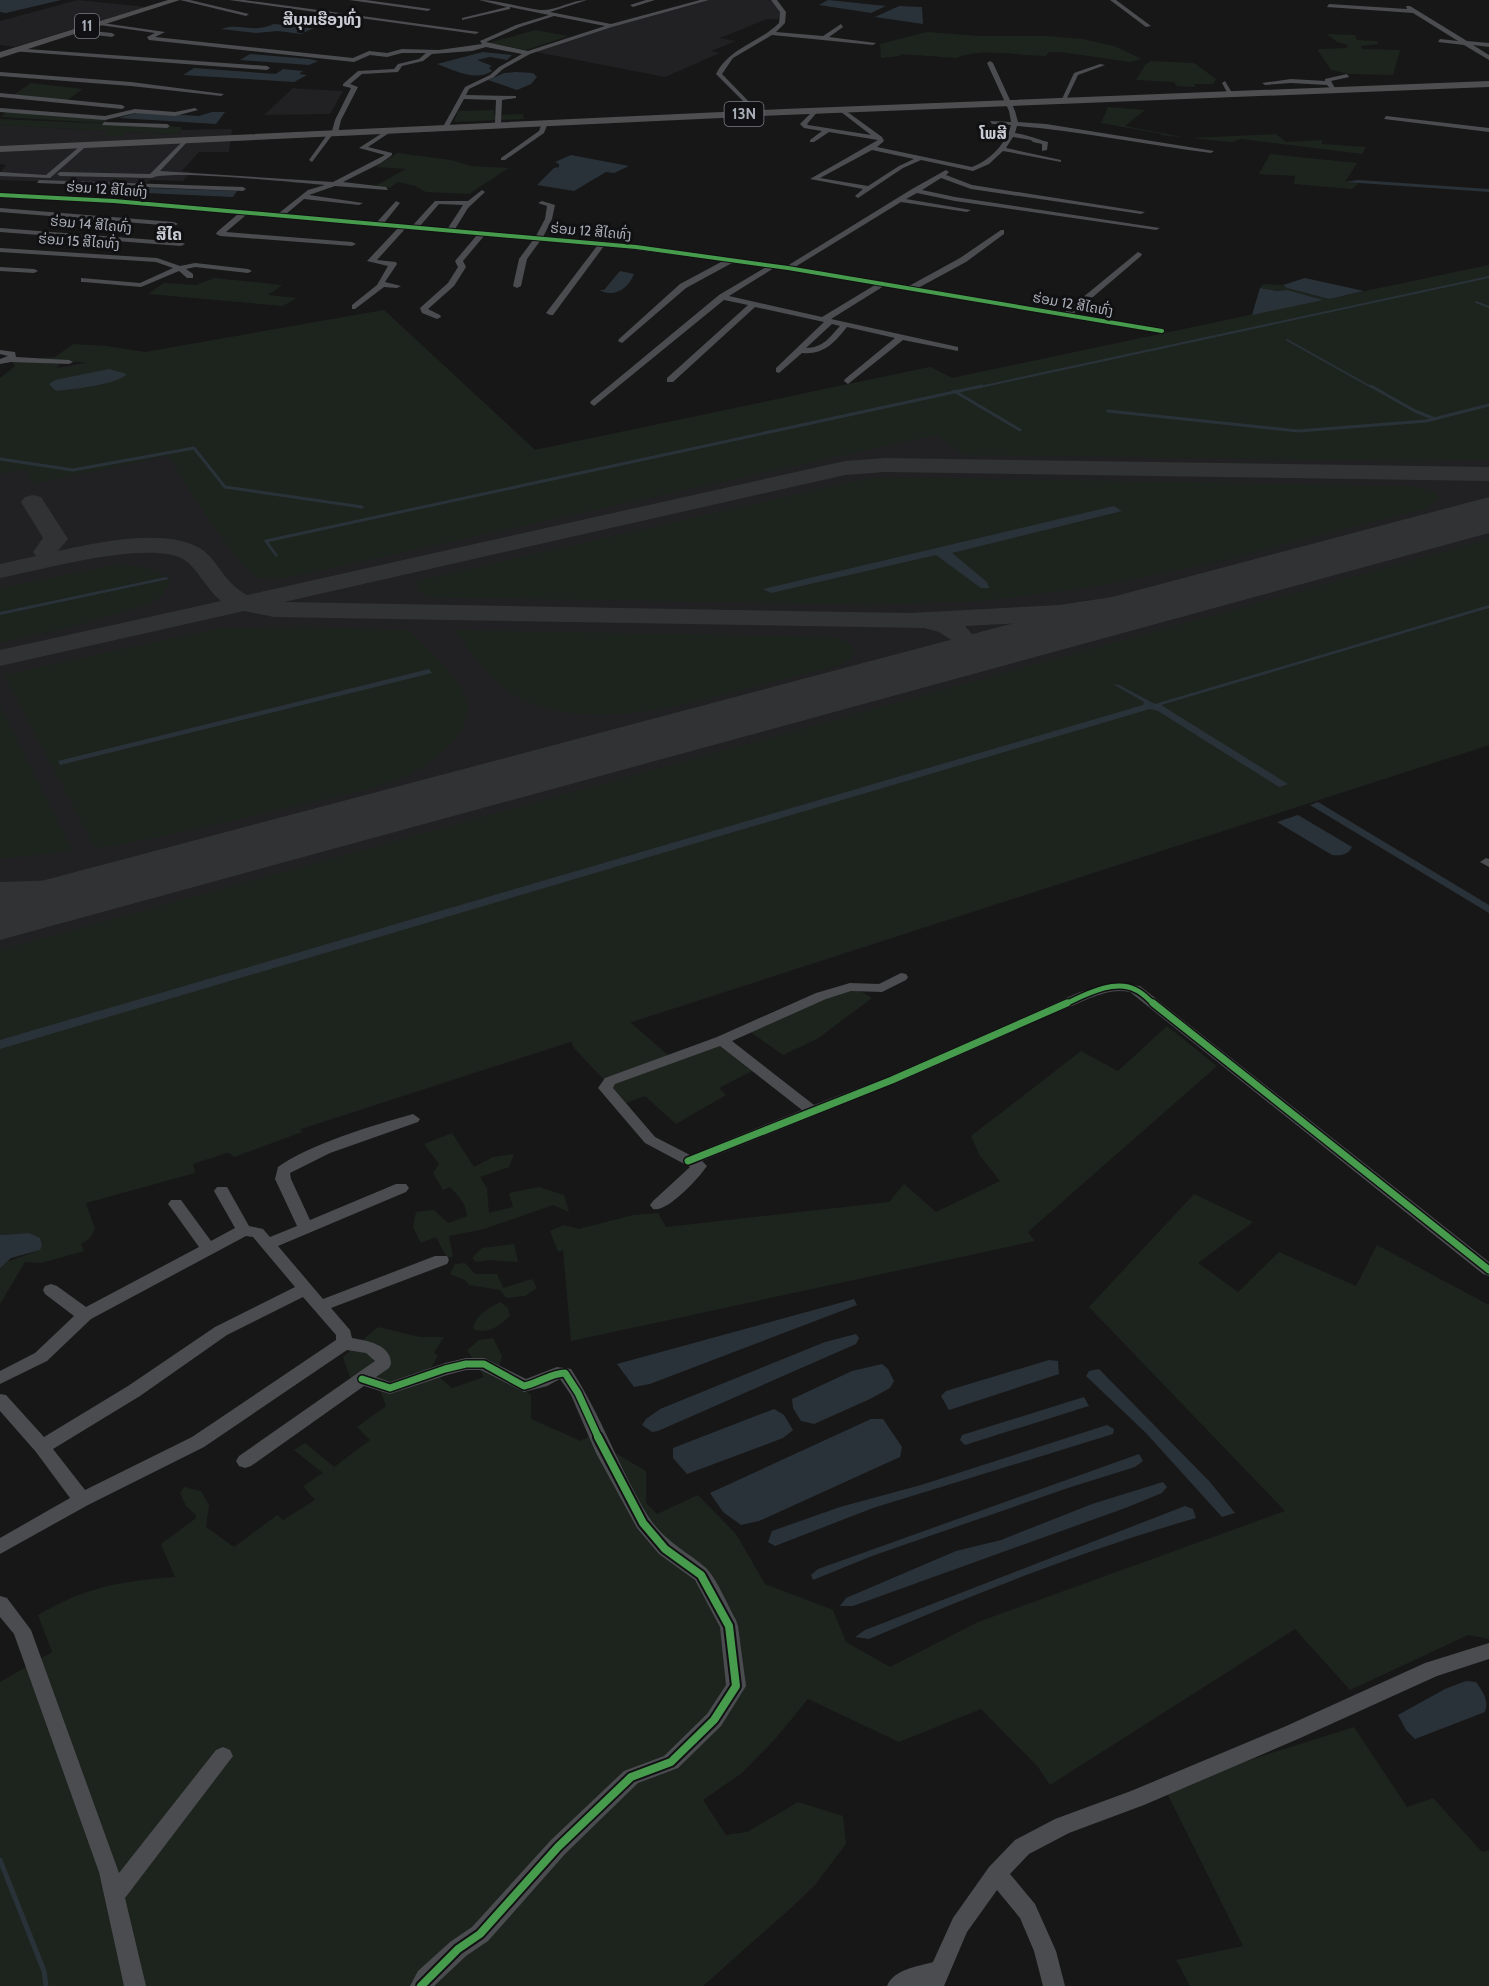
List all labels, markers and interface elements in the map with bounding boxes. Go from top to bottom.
district label: ສີບຸນເຮືອງທົ່ງ [283,8,361,30]
road number: 11 [75,14,99,38]
road number: 13N [724,102,764,126]
district label: ໂພສີ [978,124,1007,143]
street label: ຮ່ອມ 12 ສີໄຄທົ່ງ [66,176,148,201]
street label: ຮ່ອມ 14 ສີໄຄທົ່ງ [49,210,133,237]
street label: ຮ່ອມ 12 ສີໄຄທົ່ງ [550,217,632,244]
district label: ສີໄຄ [156,225,182,244]
street label: ຮ່ອມ 15 ສີໄຄທົ່ງ [38,228,120,253]
street label: ຮ່ອມ 12 ສີໄຄທົ່ງ [1031,287,1115,320]

